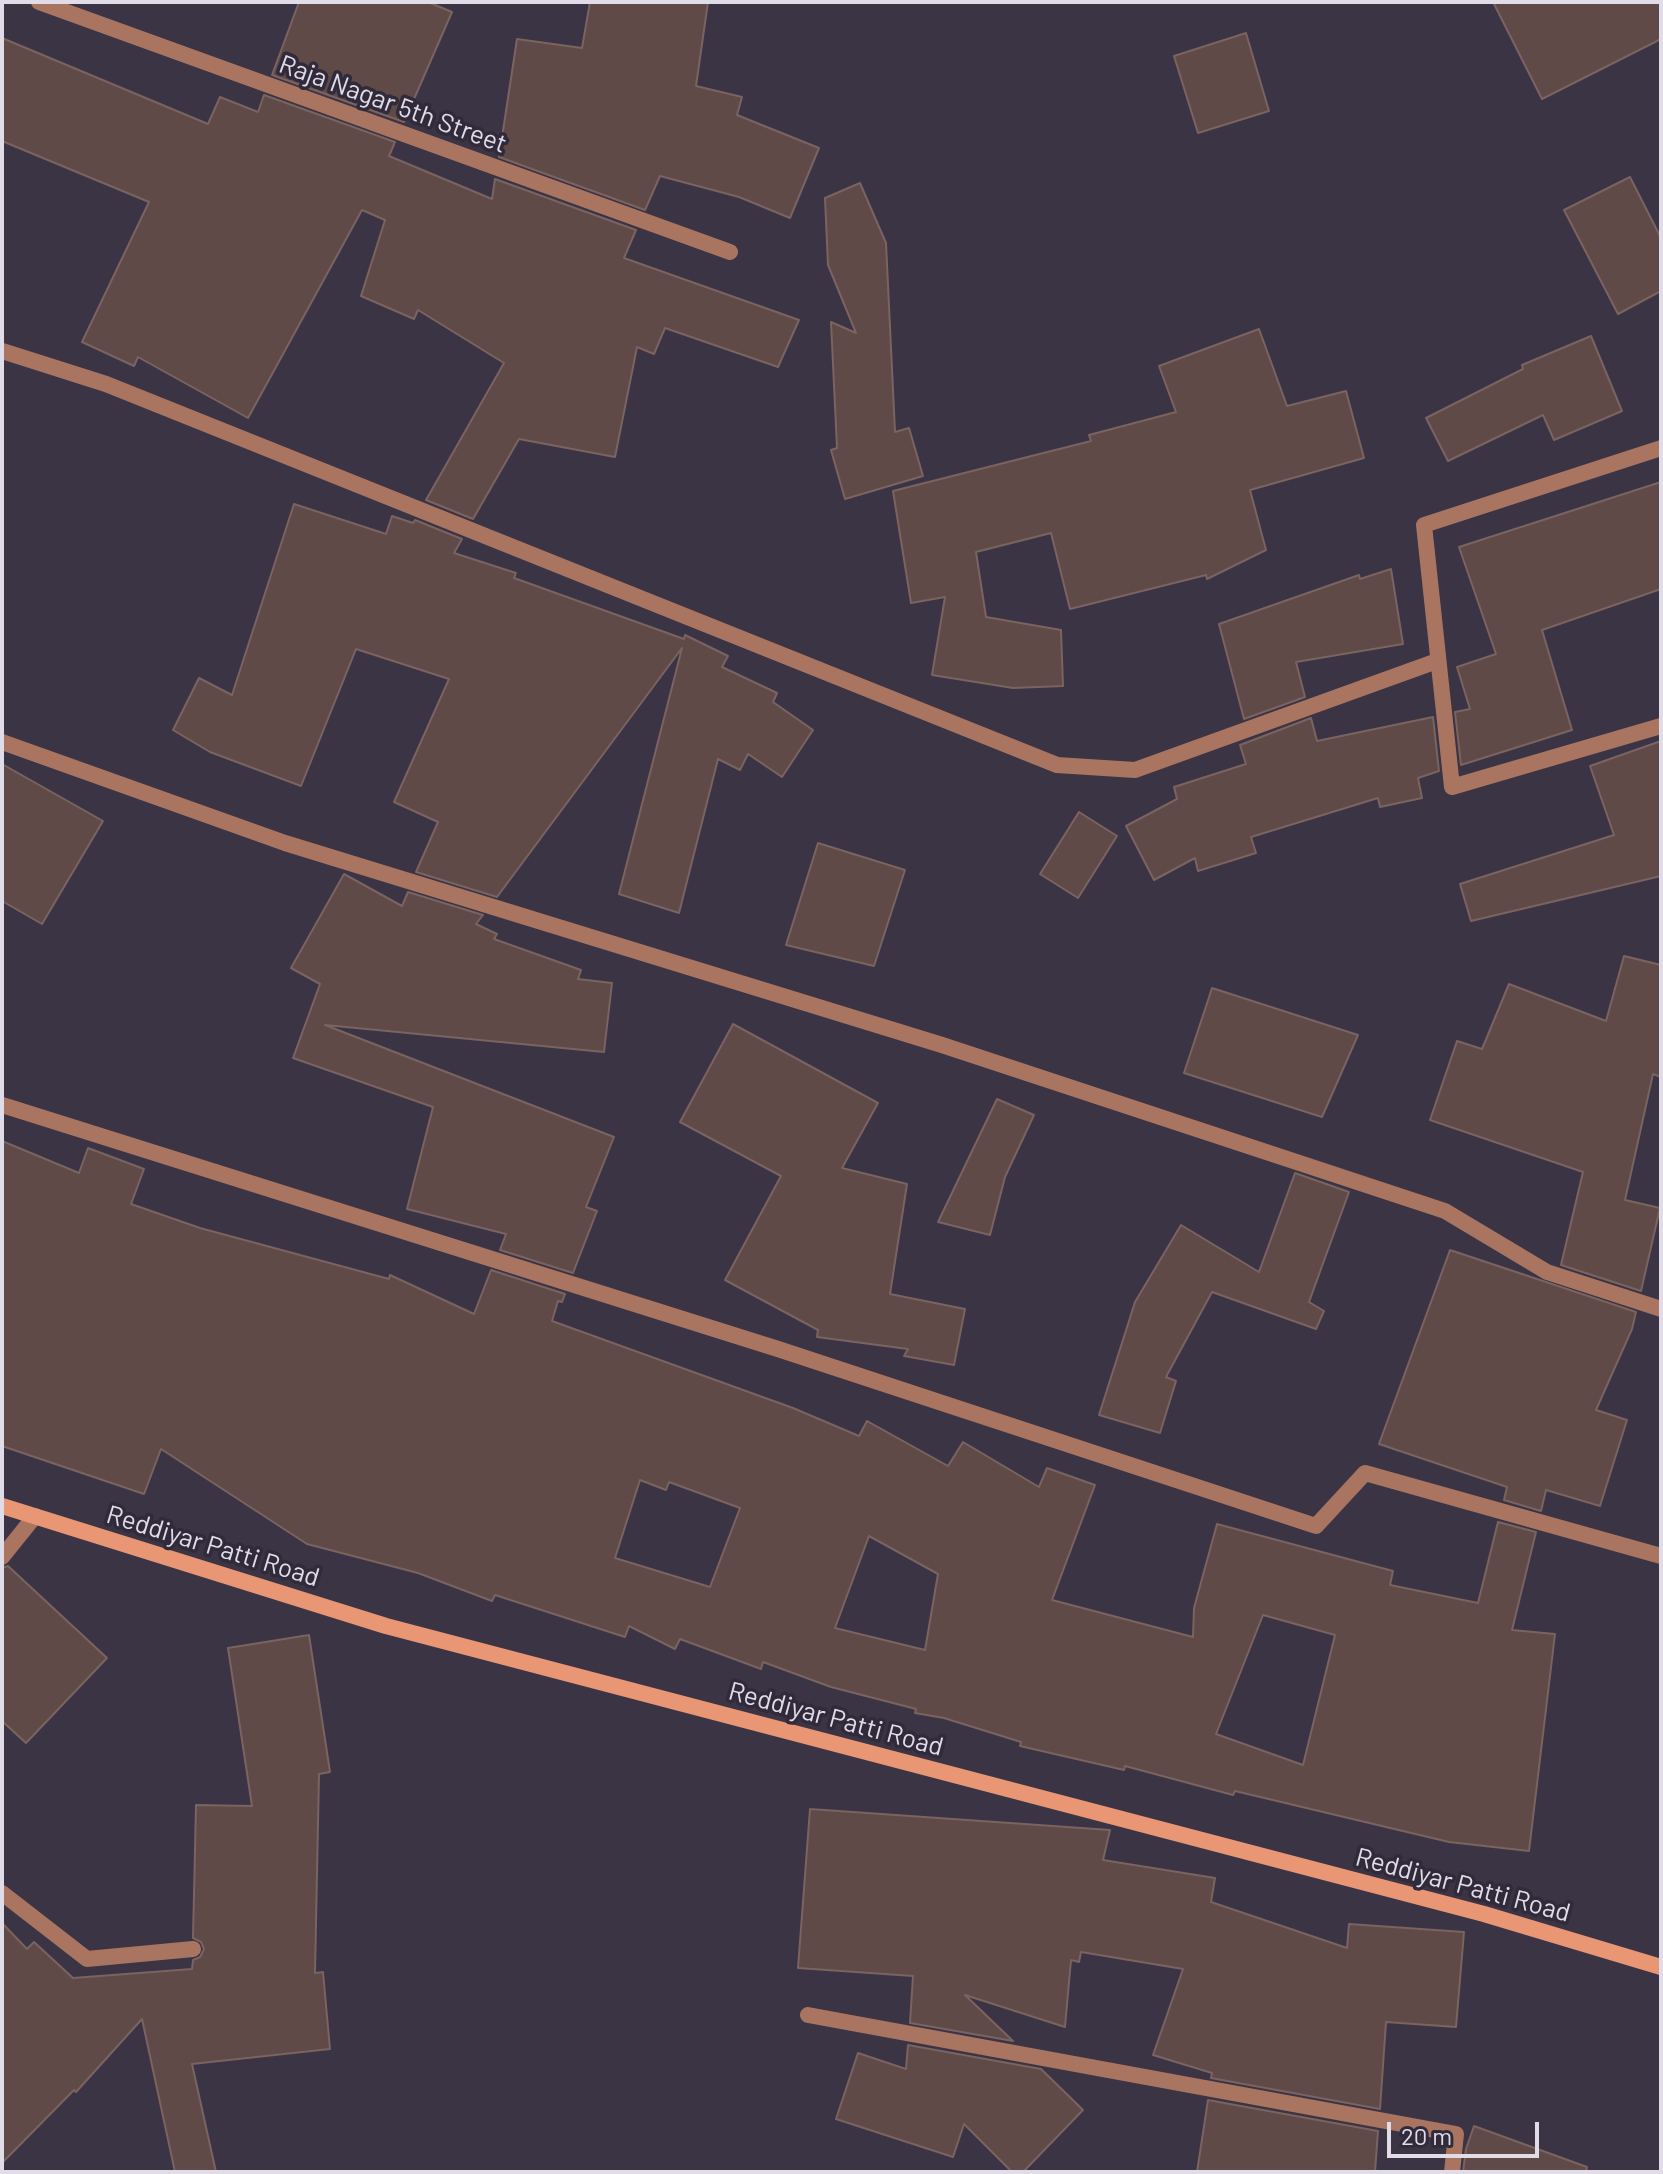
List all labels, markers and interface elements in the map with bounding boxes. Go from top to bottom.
street label: Raja Nagar 5th Street [275,48,511,160]
street label: Reddiyar Patti Road [103,1499,323,1593]
street label: Reddiyar Patti Road [725,1675,947,1763]
street label: Reddiyar Patti Road [1352,1841,1574,1929]
scale bar [1391,2106,1543,2156]
text: 20 m [1401,2121,1452,2150]

